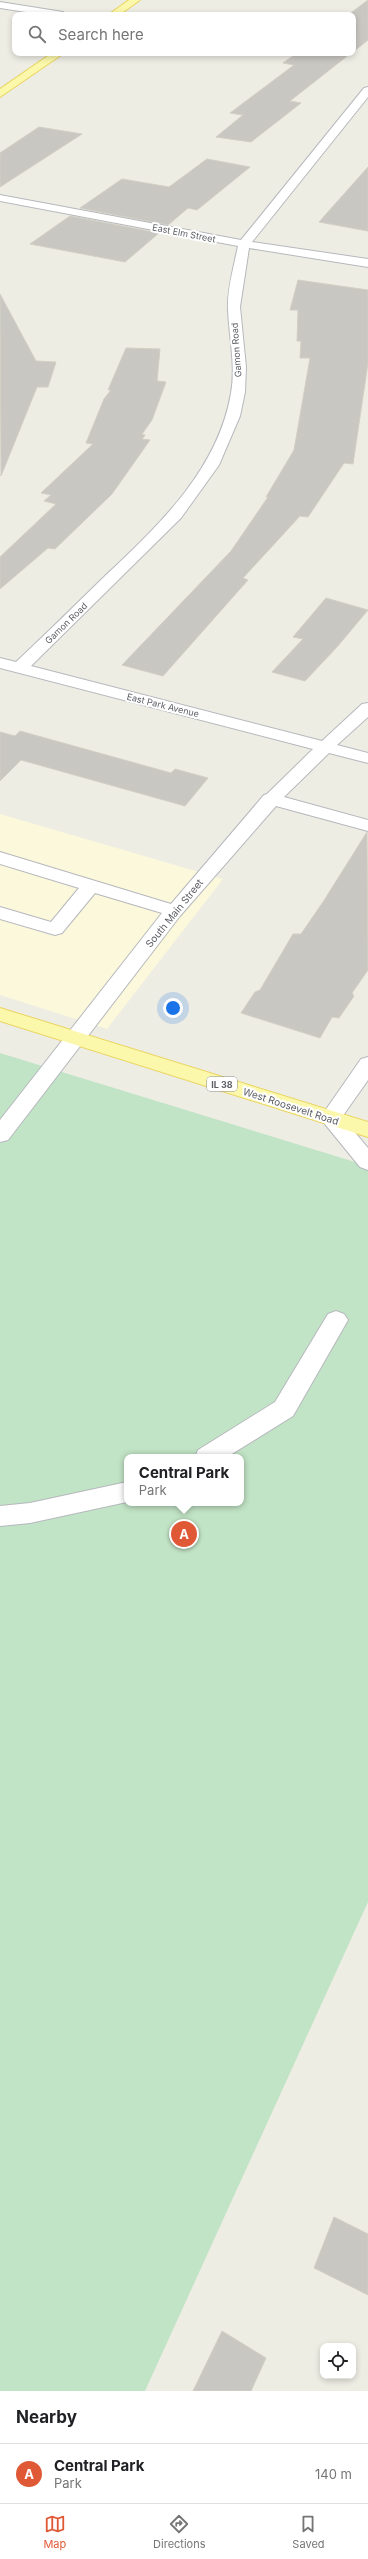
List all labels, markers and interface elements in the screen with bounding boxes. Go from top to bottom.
search box [12,12,356,56]
icon: search [26,23,48,45]
text: Search here [58,25,144,44]
street label: East Elm Street [151,221,217,245]
street label: Gamon Road [229,322,243,378]
street label: Gamon Road [43,600,89,646]
street label: East Park Avenue [126,691,200,719]
street label: South Main Street [143,876,206,950]
your location [163,998,183,1018]
road number: IL 38 [207,1077,237,1091]
street label: West Roosevelt Road [242,1085,340,1127]
popup [124,1454,244,1506]
text: Central Park [139,1463,229,1482]
text: Park [139,1482,167,1498]
pin: A [171,1519,197,1549]
map controls [320,2343,356,2379]
button: locate [320,2343,356,2379]
text: Nearby [16,2407,77,2427]
text: Central Park [54,2456,144,2475]
text: A [24,2466,34,2482]
text: 140 m [315,2466,352,2482]
text: Park [54,2475,82,2491]
tab: Map [43,2513,66,2551]
tab: Directions [153,2513,206,2551]
tab: Saved [292,2513,325,2551]

